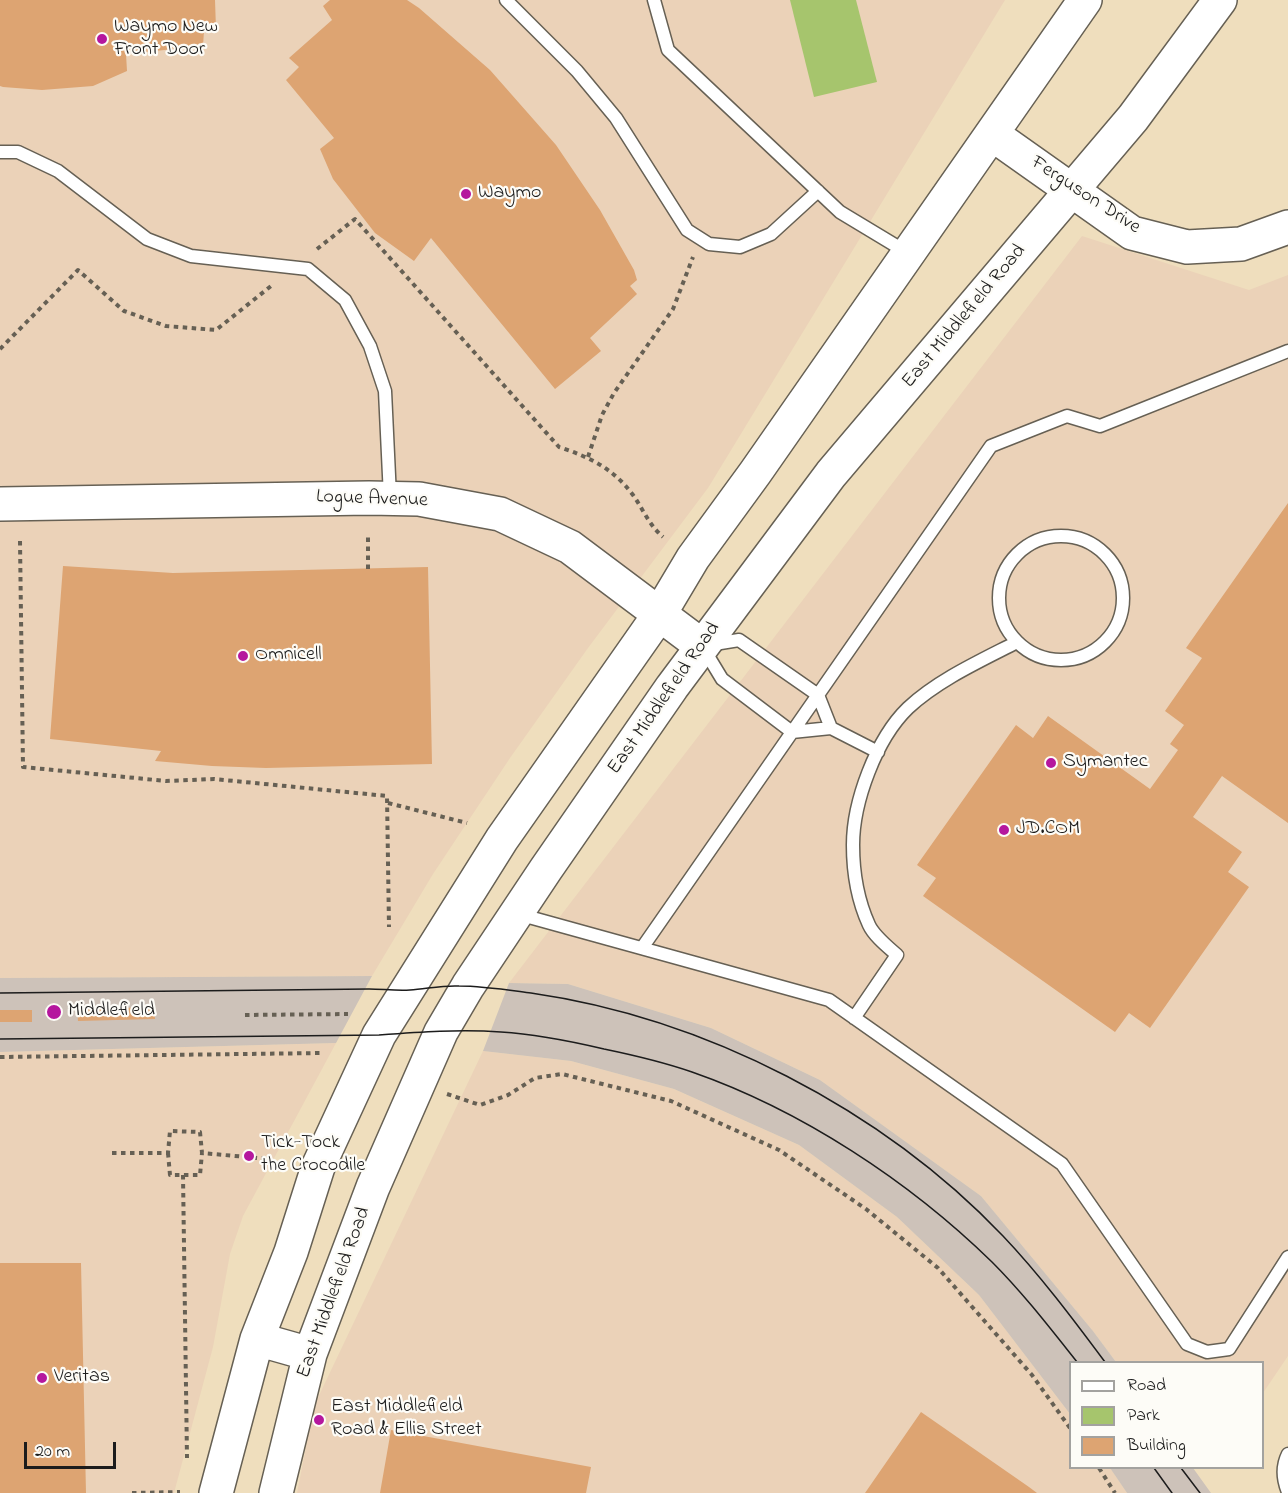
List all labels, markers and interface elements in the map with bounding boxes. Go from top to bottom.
place label: Waymo New Front Door [114,16,218,63]
marker: Waymo New Front Door [95,32,109,46]
street label: Ferguson Drive [1026,152,1144,240]
place label: Waymo [478,182,541,206]
marker: Waymo [459,187,473,201]
street label: East Middlefield Road [898,240,1032,394]
street label: Logue Avenue [316,486,428,514]
street label: East Middlefield Road [603,618,727,780]
place label: Omnicell [255,644,322,668]
marker: Omnicell [236,649,250,663]
place label: Symantec [1063,751,1148,775]
marker: Symantec [1044,756,1058,770]
place label: JD.COM [1016,818,1080,842]
marker: JD.COM [997,823,1011,837]
place label: Middlefield [68,1000,155,1024]
marker: Middlefield [45,1003,63,1021]
place label: Tick-Tock the Crocodile [261,1132,365,1179]
marker: Tick-Tock the Crocodile [242,1149,256,1163]
street label: East Middlefield Road [293,1204,377,1382]
legend [1069,1361,1264,1469]
place label: Veritas [54,1366,110,1390]
marker: Veritas [35,1371,49,1385]
text: Road [1127,1373,1166,1399]
place label: East Middlefield Road & Ellis Street [331,1396,482,1443]
text: Park [1127,1403,1160,1429]
marker: East Middlefield Road & Ellis Street [312,1413,326,1427]
scale bar [27,1430,118,1468]
text: Building [1127,1433,1186,1459]
text: 20 m [35,1439,70,1465]

